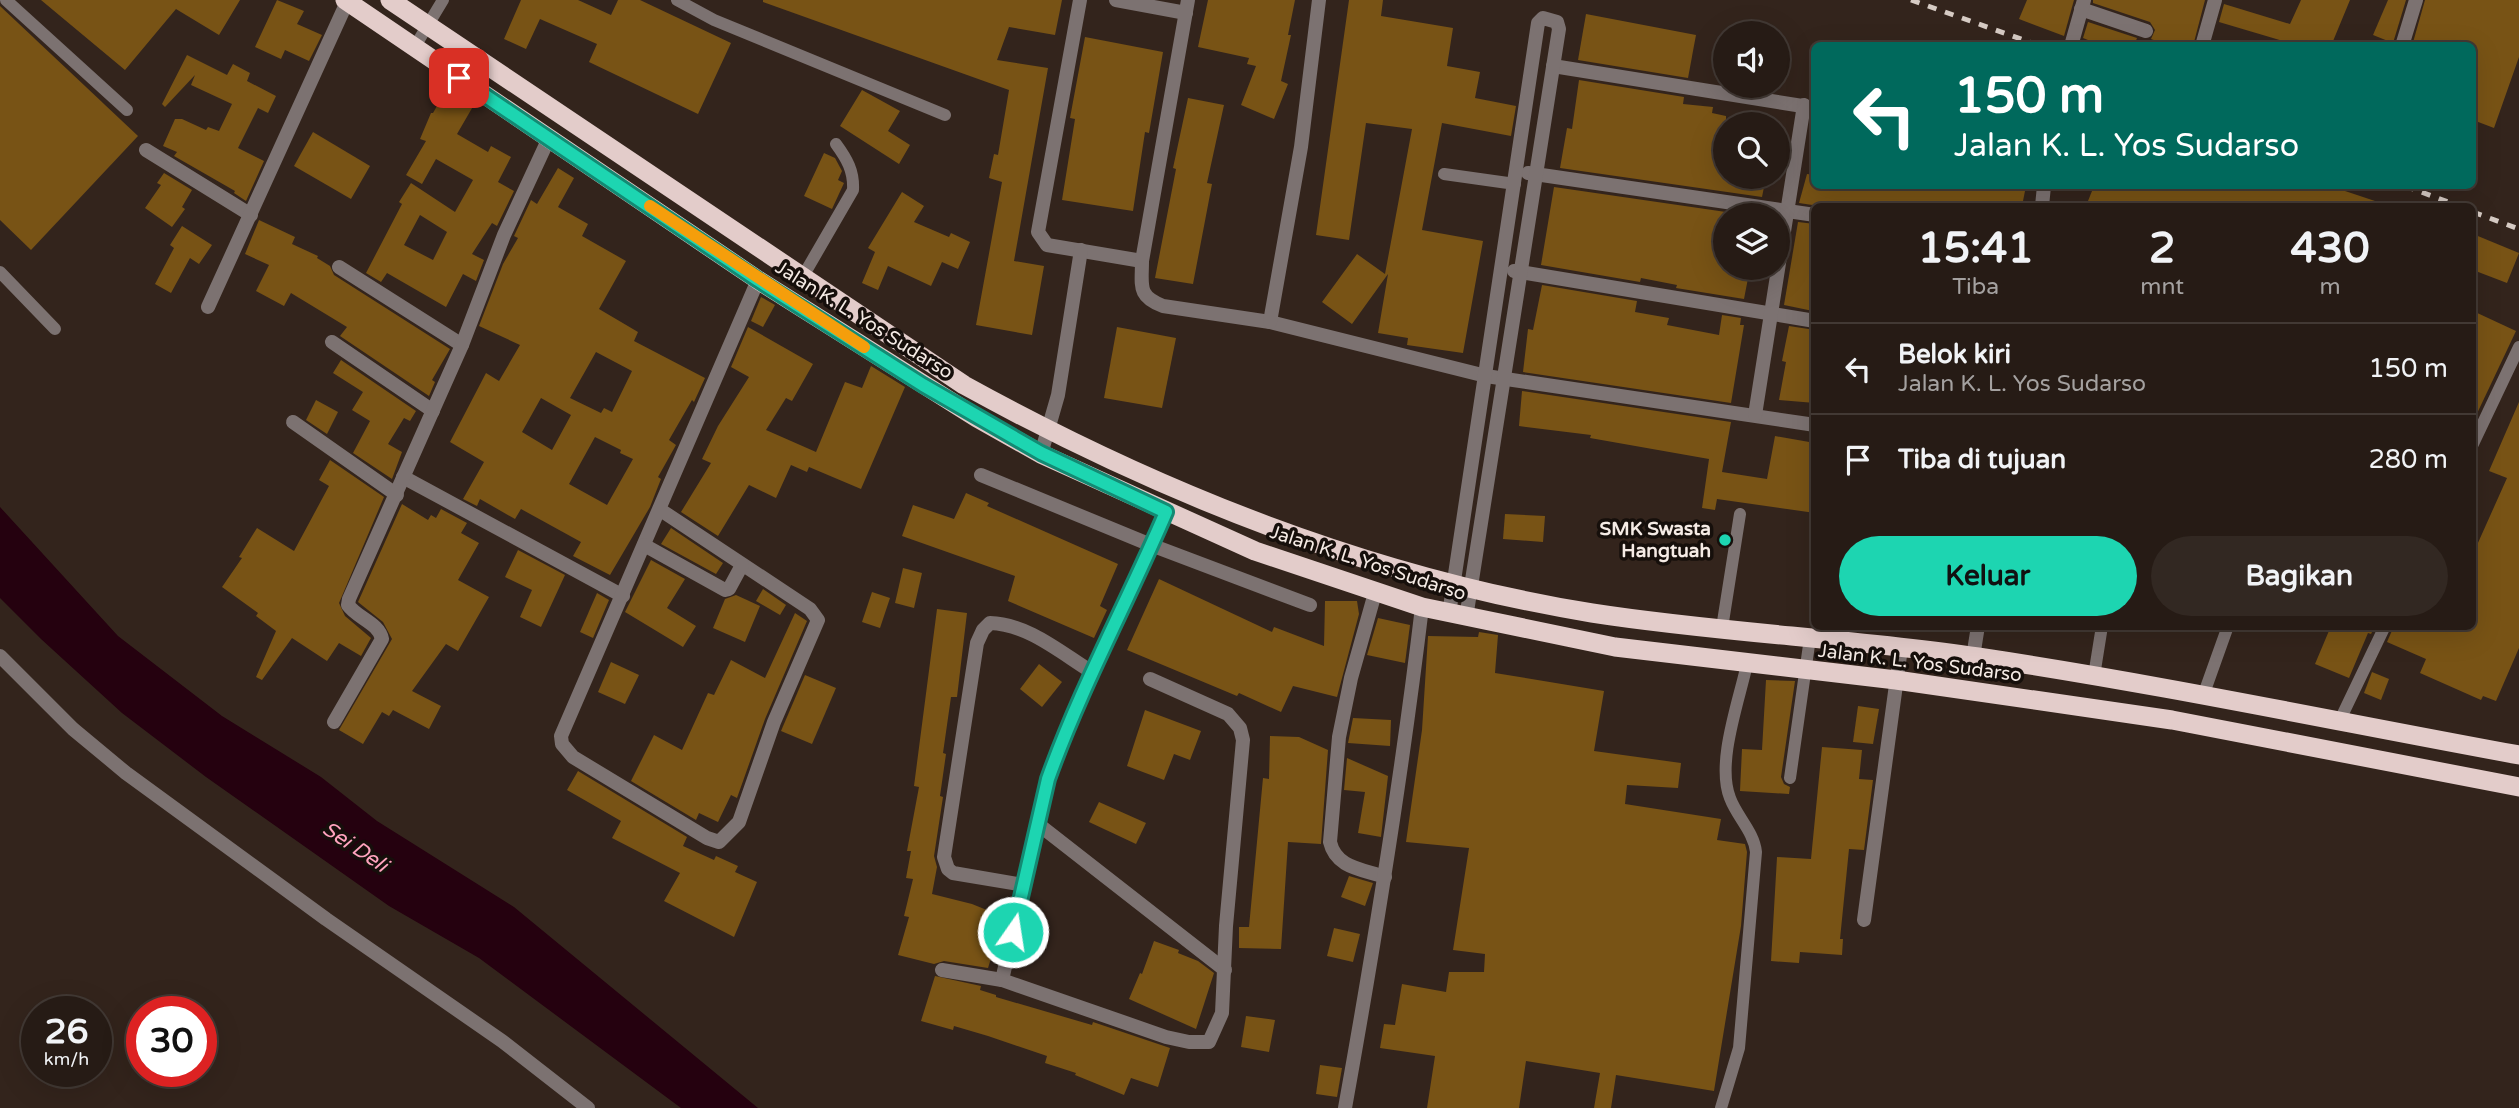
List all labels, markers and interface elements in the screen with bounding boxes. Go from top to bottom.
map controls [1713,21,1790,280]
button: sound [1713,21,1790,98]
pin [429,48,489,108]
icon: arrive [440,59,478,97]
text: 150 m [1954,67,2104,126]
icon: left [1839,70,1930,161]
button: search [1713,112,1790,189]
text: Jalan K. L. Yos Sudarso [1954,127,2299,165]
button: layers [1713,203,1790,280]
text: 15:41 [1917,223,2034,274]
text: 2 [2149,223,2175,274]
text: 430 [2290,223,2370,274]
street label: Jalan K. L. Yos Sudarso [771,256,957,384]
text: Tiba [1952,273,1999,301]
text: mnt [2140,273,2184,301]
text: m [2319,273,2341,301]
text: Belok kiri [1898,339,2011,370]
icon: left [1839,350,1877,388]
text: 150 m [2368,353,2448,384]
text: Jalan K. L. Yos Sudarso [1898,370,2146,398]
icon: arrive [1839,441,1877,479]
text: Tiba di tujuan [1898,444,2066,475]
text: 280 m [2368,444,2448,475]
place label: SMK Swasta Hangtuah [1600,518,1711,563]
street label: Jalan K. L. Yos Sudarso [1267,521,1469,605]
marker: SMK Swasta Hangtuah [1717,532,1733,548]
button: Keluar [1839,536,2137,616]
button: Bagikan [2151,536,2448,616]
street label: Jalan K. L. Yos Sudarso [1817,640,2023,686]
water label: Sei Deli [318,816,395,879]
position arrow [976,895,1050,969]
speed limit sign: 30 [126,996,217,1087]
text: 26 [45,1011,88,1053]
text: km/h [44,1048,89,1070]

